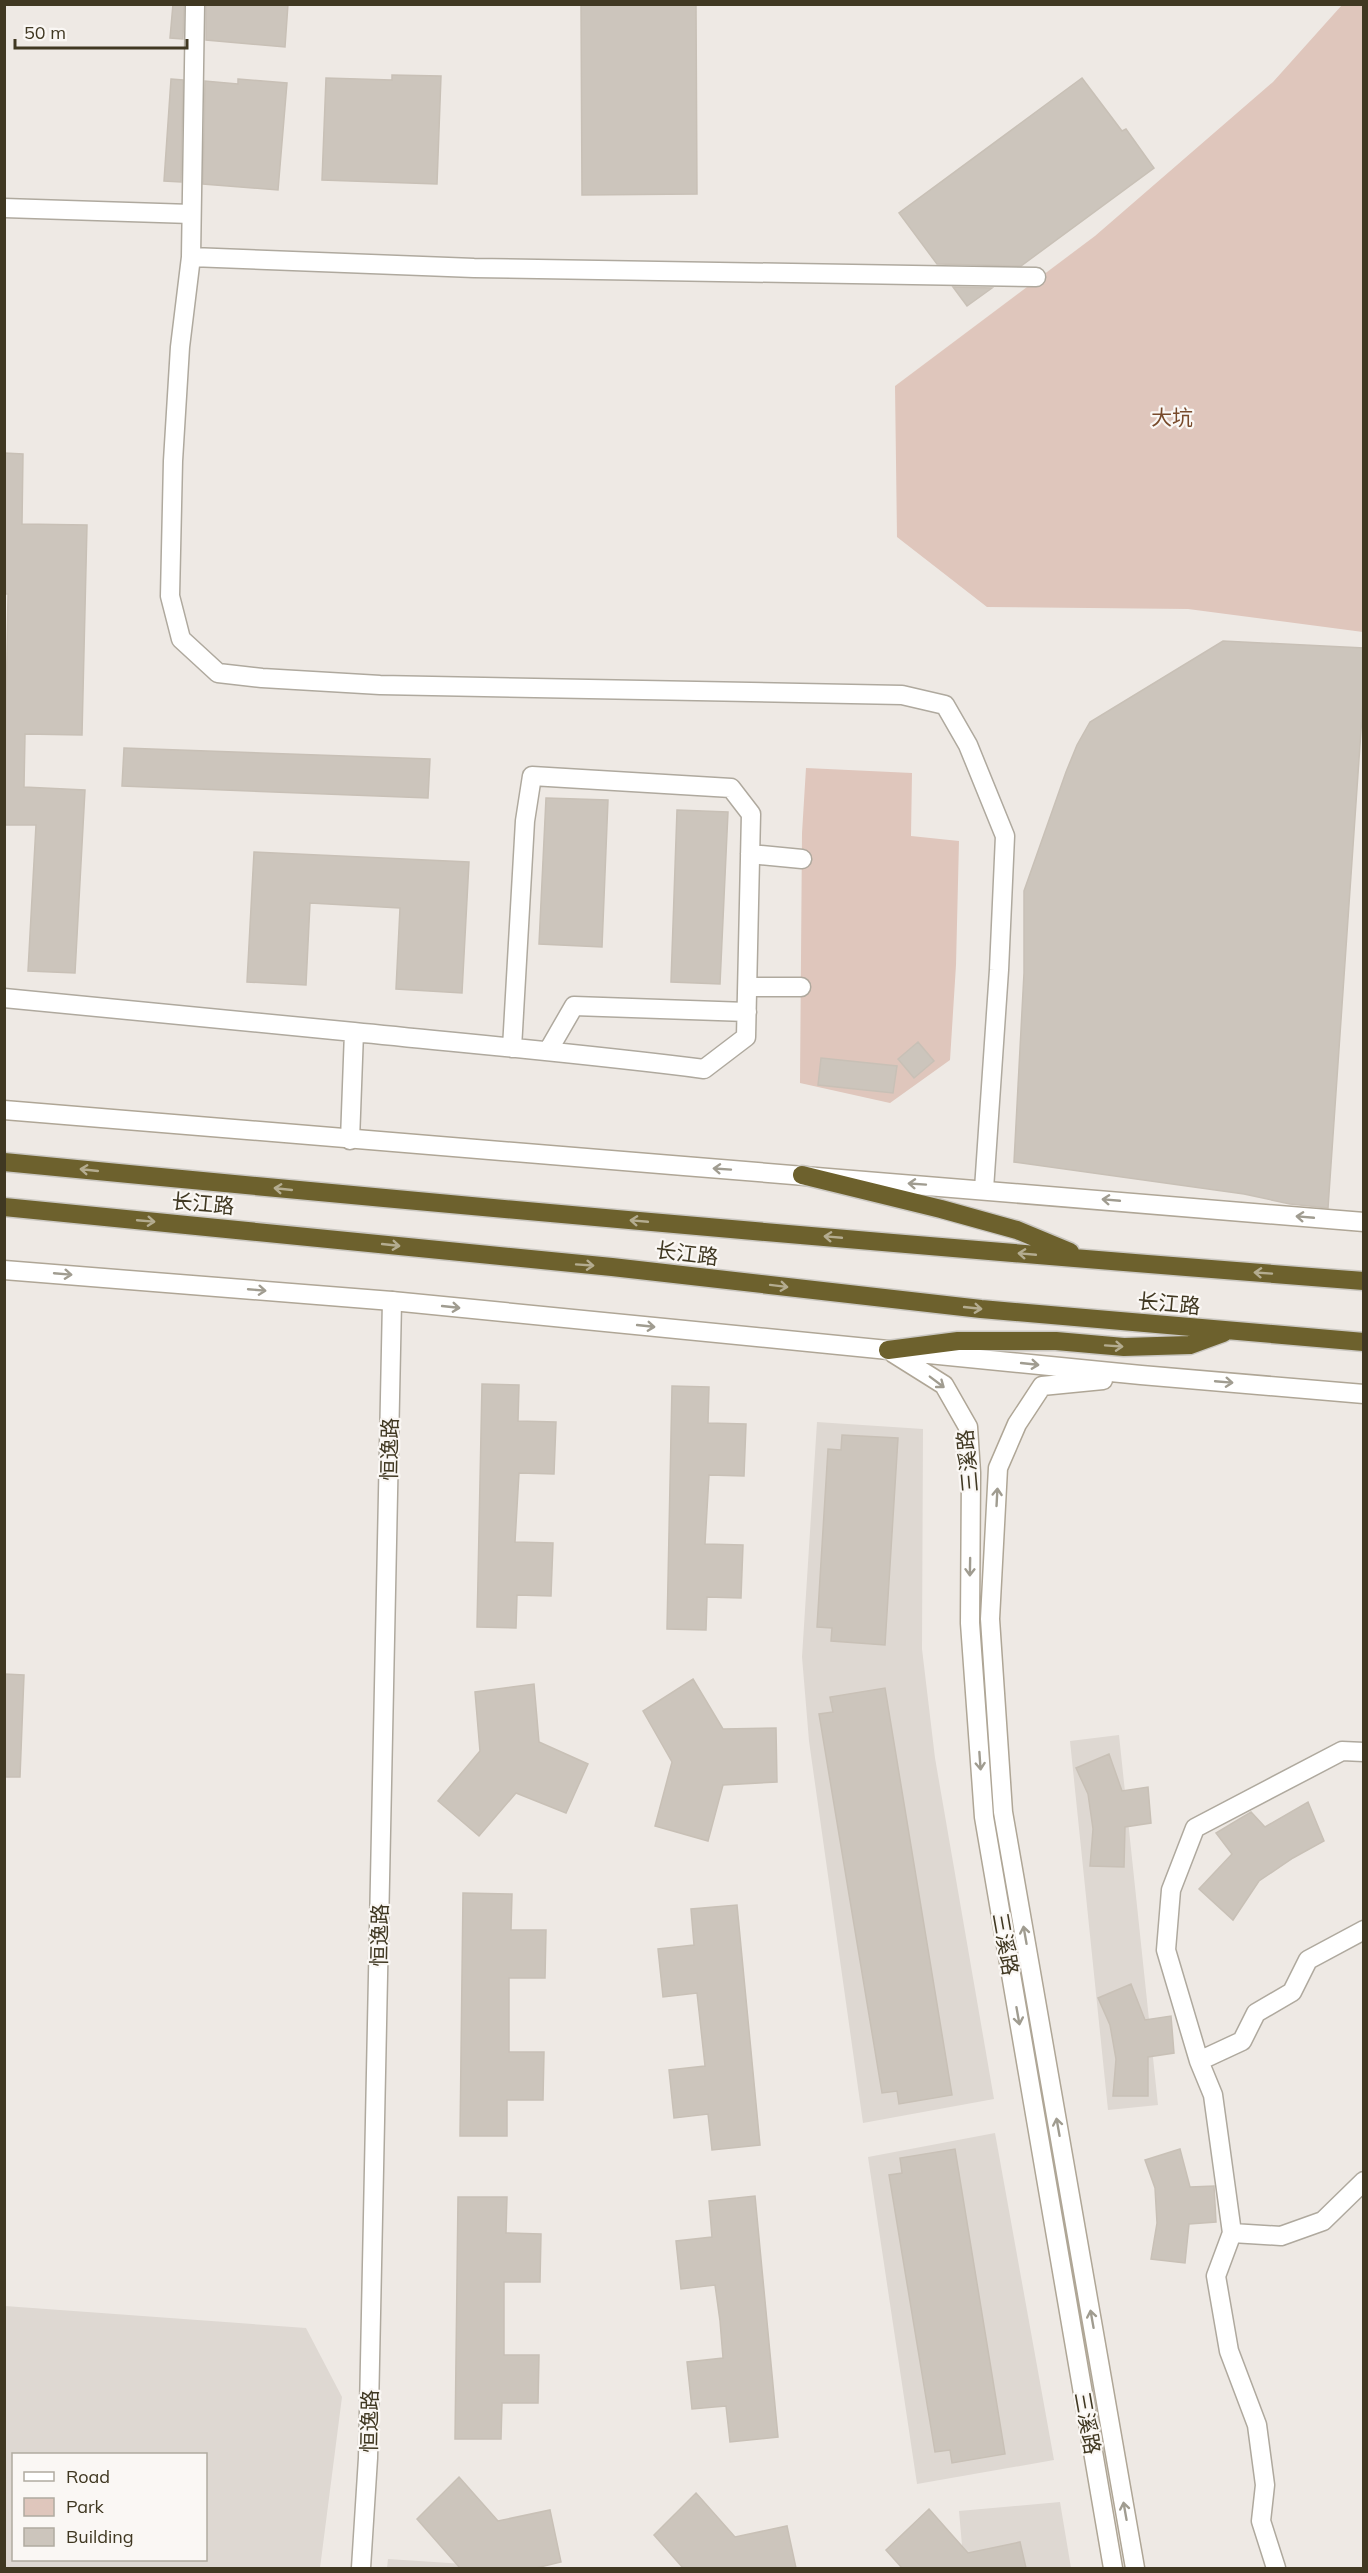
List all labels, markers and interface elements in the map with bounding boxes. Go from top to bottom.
scale bar [15,12,188,50]
text: 50 m [24,21,66,44]
park label: 大坑 [1151,404,1193,430]
one-way arrow [713,1163,733,1174]
one-way arrow [79,1164,99,1175]
one-way arrow [907,1178,927,1189]
one-way arrow [273,1183,293,1194]
street label: 长江路 [170,1187,236,1219]
one-way arrow [1102,1194,1121,1205]
one-way arrow [1296,1211,1316,1222]
one-way arrow [629,1215,649,1226]
one-way arrow [136,1216,156,1227]
one-way arrow [823,1232,843,1243]
street label: 长江路 [654,1236,720,1270]
one-way arrow [381,1240,401,1251]
one-way arrow [1018,1248,1038,1259]
one-way arrow [575,1260,594,1271]
one-way arrow [1254,1268,1274,1279]
one-way arrow [52,1269,72,1280]
one-way arrow [768,1281,788,1292]
one-way arrow [247,1285,267,1296]
street label: 长江路 [1136,1287,1202,1319]
one-way arrow [441,1302,461,1313]
one-way arrow [962,1303,982,1314]
one-way arrow [635,1321,655,1332]
one-way arrow [1104,1341,1124,1352]
one-way arrow [1020,1359,1040,1370]
one-way arrow [929,1376,945,1388]
one-way arrow [1214,1377,1234,1388]
street label: 恒逸路 [375,1417,403,1481]
street label: 三溪路 [951,1428,983,1494]
one-way arrow [991,1488,1002,1508]
one-way arrow [964,1556,976,1576]
one-way arrow [975,1751,986,1771]
street label: 恒逸路 [365,1903,393,1967]
street label: 三溪路 [988,1911,1024,1977]
one-way arrow [1019,1925,1030,1945]
one-way arrow [1013,2006,1024,2026]
one-way arrow [1052,2117,1063,2137]
one-way arrow [1086,2309,1097,2329]
street label: 恒逸路 [355,2389,383,2453]
street label: 三溪路 [1070,2390,1106,2456]
legend [12,2453,207,2561]
text: Road [66,2465,110,2488]
text: Park [66,2495,105,2518]
one-way arrow [1119,2502,1130,2521]
text: Building [66,2525,134,2548]

